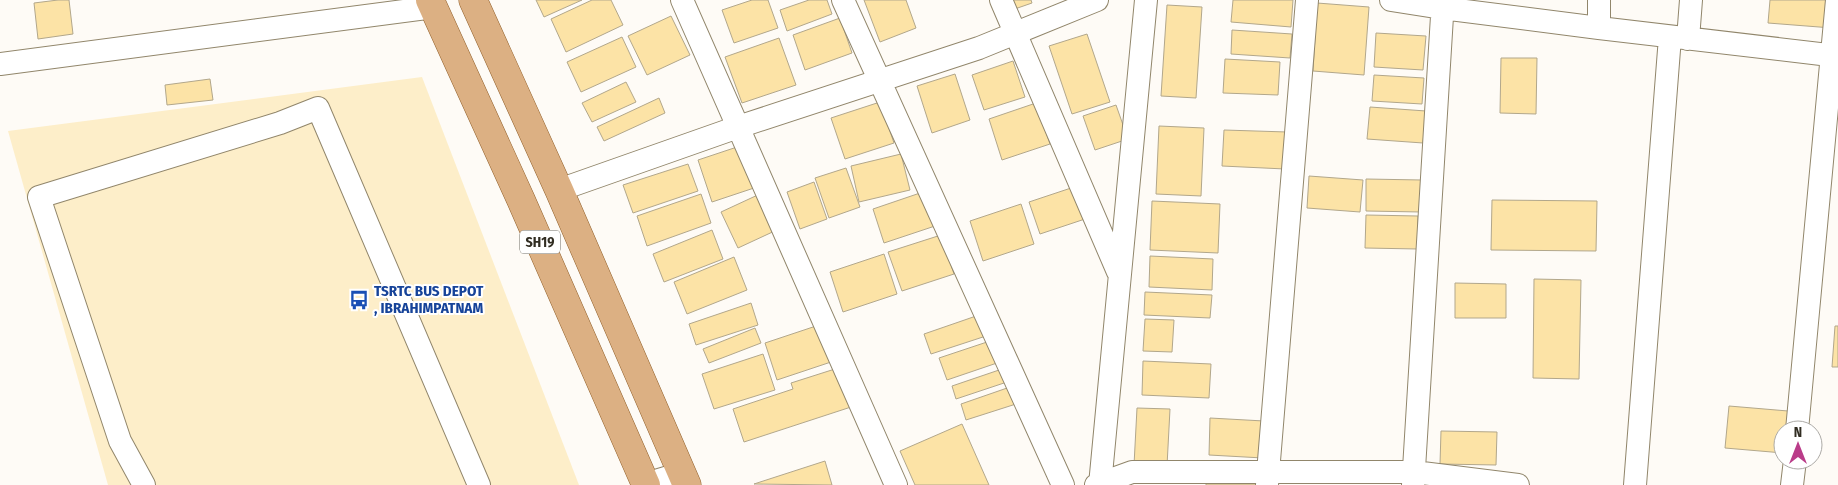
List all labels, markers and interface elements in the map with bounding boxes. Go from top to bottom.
road number: SH19 [520,230,560,253]
place label: TSRTC BUS DEPOT , IBRAHIMPATNAM [374,282,484,317]
bus stop icon: TSRTC BUS DEPOT , IBRAHIMPATNAM [348,289,370,311]
north arrow [1773,420,1823,470]
text: N [1794,424,1802,441]

